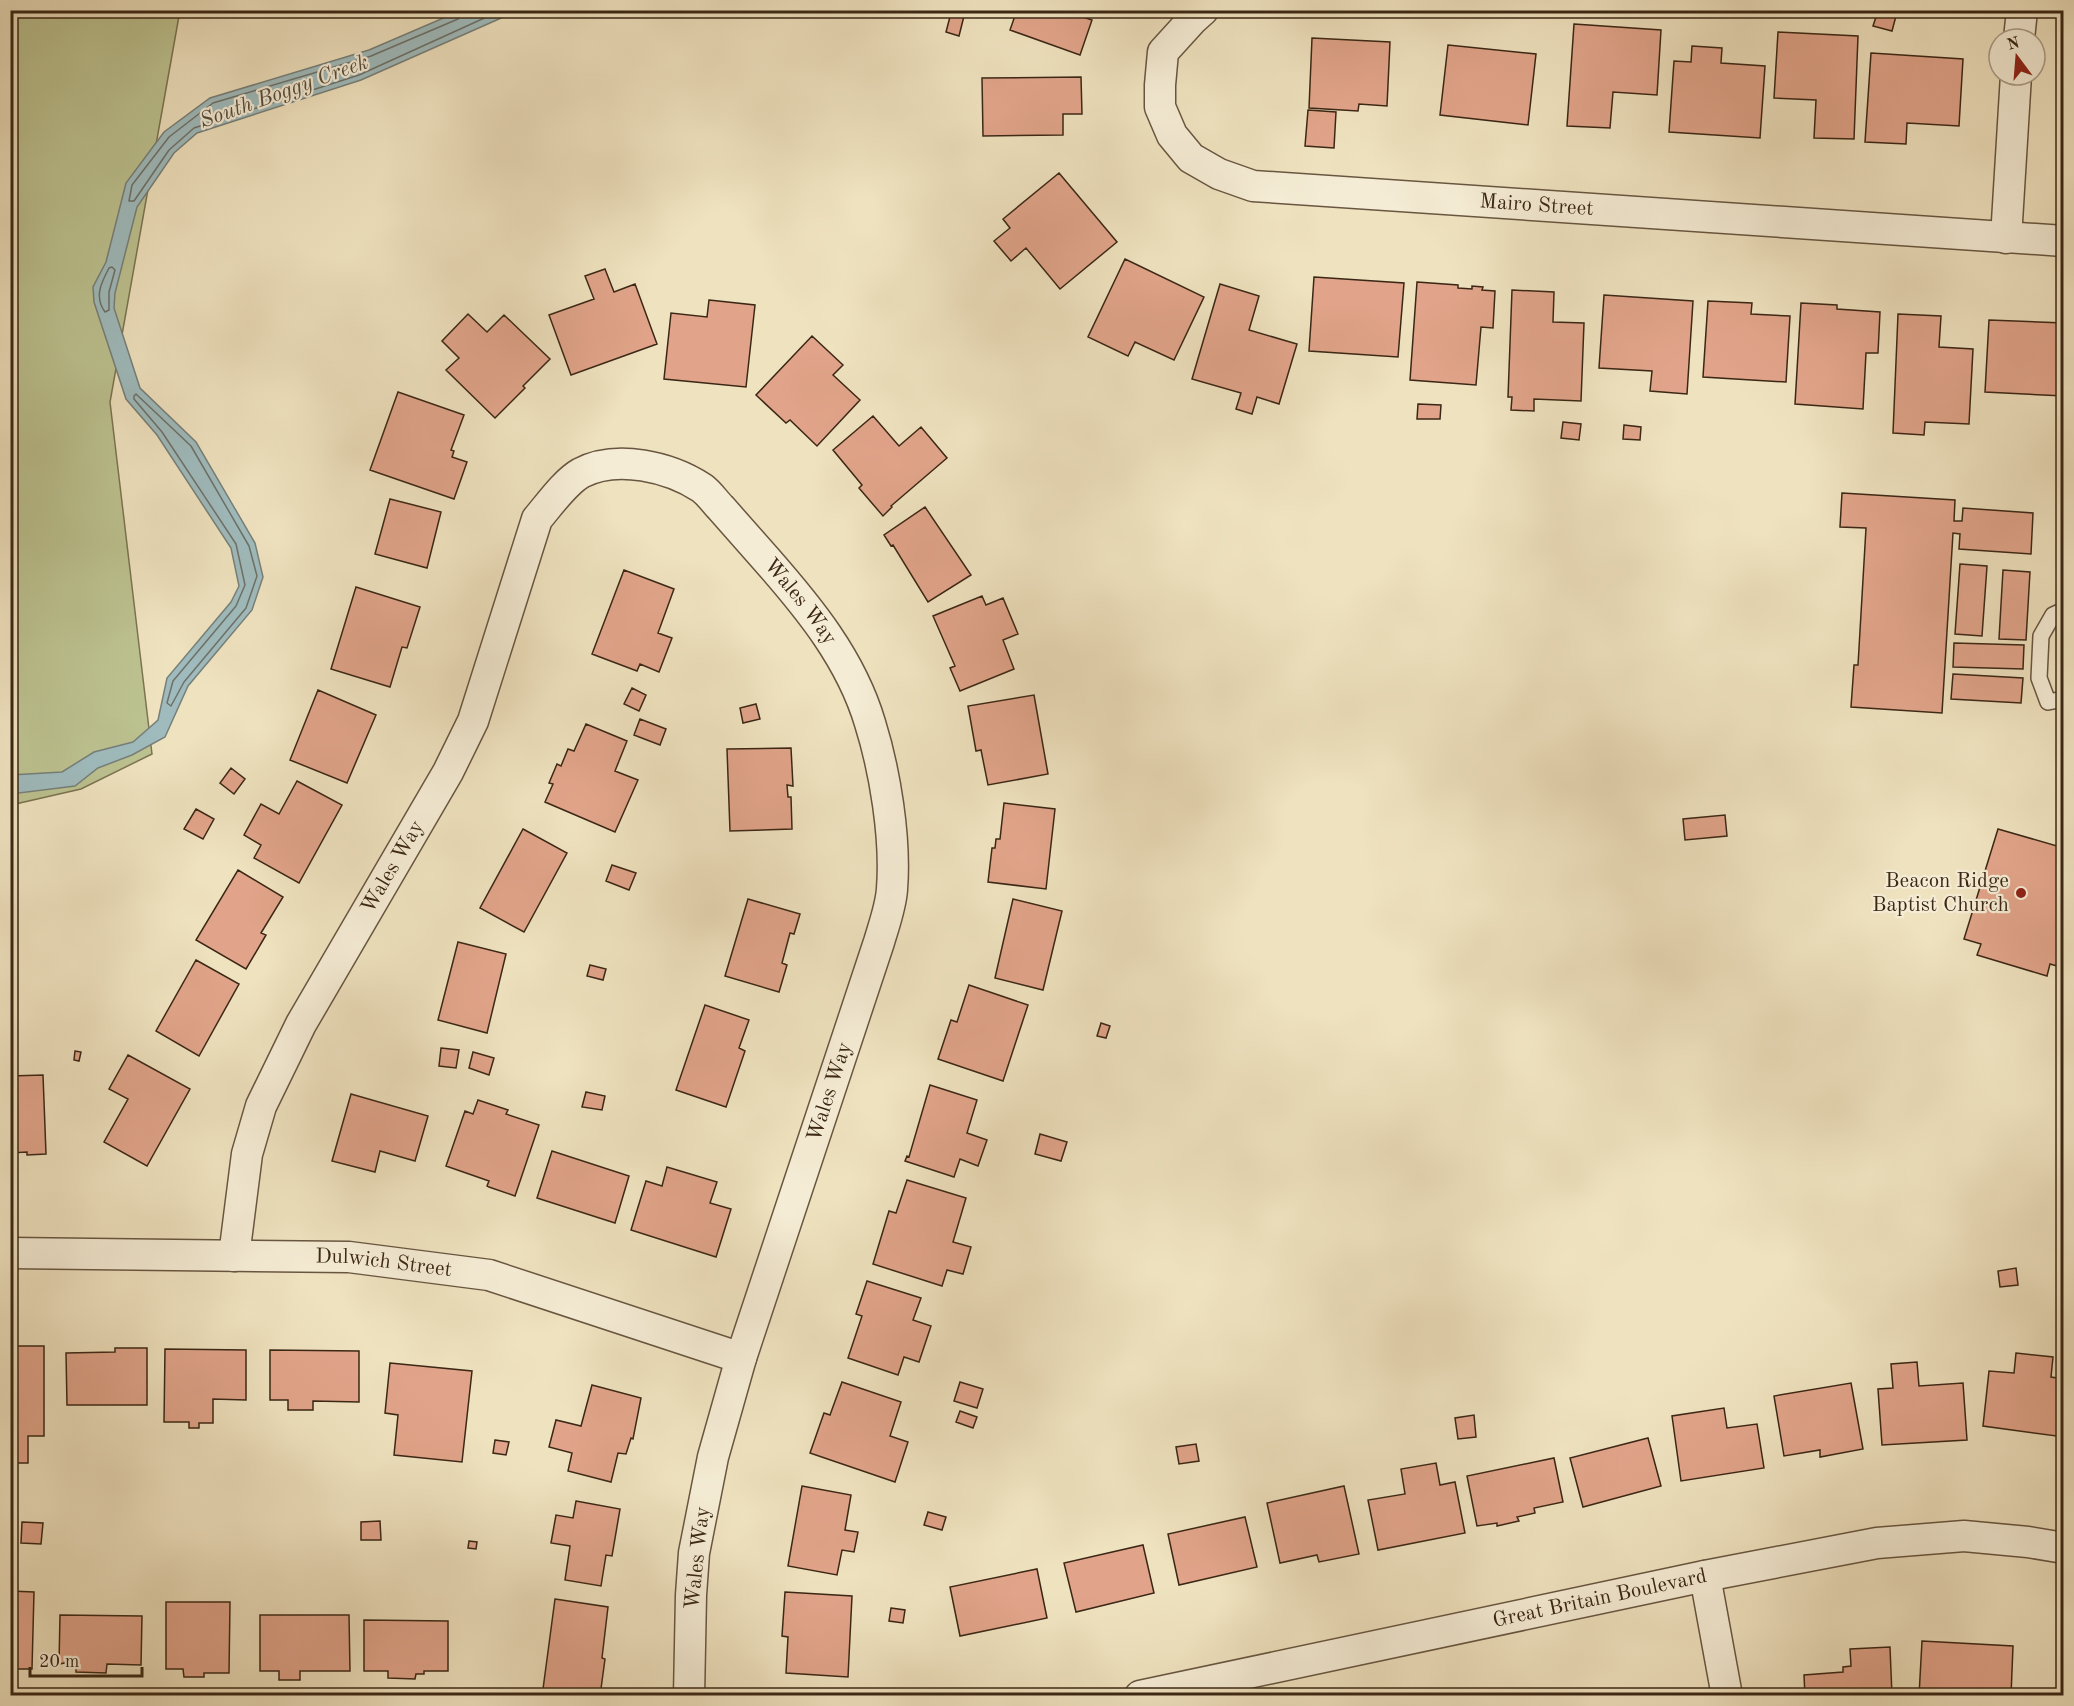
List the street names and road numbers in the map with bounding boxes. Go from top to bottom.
street label: Mairo Street [1479,191,1594,220]
street label: Wales Way [760,554,841,649]
street label: Wales Way [358,817,428,917]
street label: Wales Way [804,1040,856,1144]
street label: Dulwich Street [315,1246,453,1281]
street label: Wales Way [682,1505,714,1611]
street label: Great Britain Boulevard [1491,1565,1709,1631]

